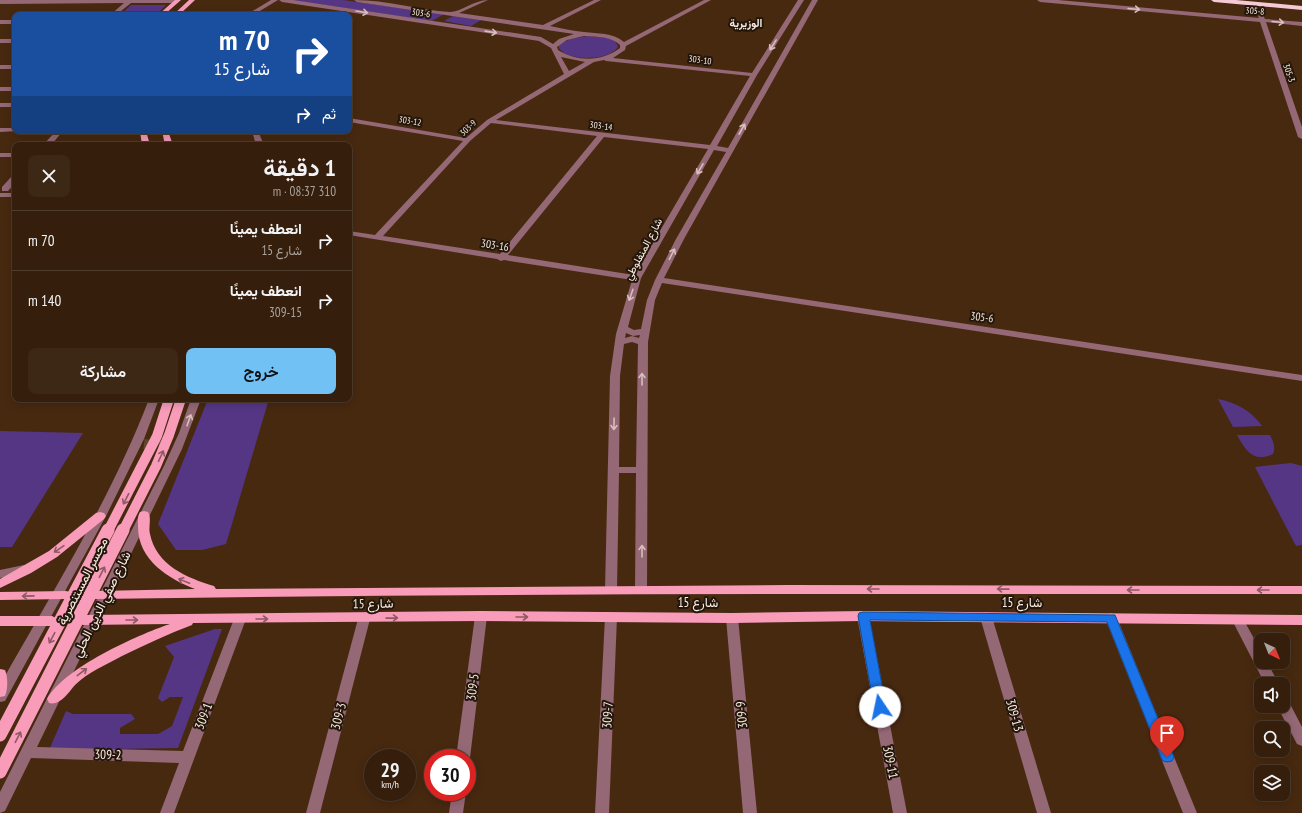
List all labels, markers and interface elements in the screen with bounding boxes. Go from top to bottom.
street label: 305-8 [1245,4,1265,17]
one-way arrow [1127,5,1140,12]
street label: 303-6 [411,6,431,19]
one-way arrow [355,9,368,17]
district label: الوزيرية [730,16,763,30]
one-way arrow [1271,18,1284,26]
text: 70 m [219,21,270,58]
icon: right [284,28,336,80]
one-way arrow [484,28,497,36]
one-way arrow [769,39,777,51]
street label: 303-10 [688,53,712,66]
text: شارع 15 [214,57,270,80]
street label: 305-3 [1281,62,1298,84]
icon: right [292,104,314,126]
text: ثم [322,104,336,123]
street label: 303-12 [398,113,422,128]
street label: 303-9 [457,117,478,138]
street label: 303-14 [589,119,613,132]
one-way arrow [739,123,747,135]
text: 1 دقيقة [263,152,336,183]
button: close [28,155,70,197]
one-way arrow [696,163,704,175]
text: 310 m · 08:37 [273,183,336,200]
street label: شارع المنفلوطي [621,215,668,284]
text: انعطف يمينًا [230,219,302,238]
icon: right [314,230,336,252]
text: 70 m [28,231,54,250]
street label: 303-16 [480,236,510,254]
text: شارع 15 [261,242,302,259]
one-way arrow [669,249,676,261]
text: انعطف يمينًا [230,281,302,300]
one-way arrow [627,289,635,301]
icon: right [314,290,336,312]
text: 140 m [28,291,61,310]
text: 309-15 [269,304,302,321]
street label: 305-6 [970,308,994,326]
button: مشاركة [28,348,178,394]
button: خروج [186,348,336,394]
one-way arrow [638,373,646,386]
one-way arrow [185,414,193,426]
one-way arrow [610,417,618,430]
one-way arrow [158,450,165,462]
one-way arrow [122,493,129,505]
street label: مجسر المستنصرية [53,535,112,628]
one-way arrow [54,545,65,553]
one-way arrow [638,545,646,558]
street label: شارع صفي الدين الحلي [68,548,136,661]
one-way arrow [99,566,106,578]
one-way arrow [179,576,191,584]
one-way arrow [867,585,880,593]
one-way arrow [997,585,1010,593]
one-way arrow [1127,586,1140,594]
one-way arrow [1257,586,1270,594]
one-way arrow [22,592,35,600]
street label: شارع 15 [678,594,718,612]
street label: شارع 15 [1002,594,1042,612]
street label: شارع 15 [353,595,393,613]
one-way arrow [515,613,528,620]
one-way arrow [385,614,398,622]
one-way arrow [255,615,268,623]
one-way arrow [125,616,138,624]
one-way arrow [47,632,55,644]
north arrow [1254,633,1290,669]
map controls [1254,633,1290,801]
one-way arrow [77,668,88,676]
street label: 309-5 [462,673,483,702]
button: sound [1254,677,1290,713]
position arrow [859,686,901,728]
street label: 309-13 [1002,697,1027,733]
street label: 309-1 [191,700,216,732]
street label: 309-3 [327,701,350,731]
street label: 309-7 [598,701,617,729]
street label: 309-9 [732,701,751,729]
pin [1150,716,1184,757]
button: search [1254,721,1290,757]
icon: arrive [1156,722,1178,744]
one-way arrow [14,732,22,744]
street label: 309-11 [879,744,902,780]
street label: 309-2 [94,746,122,763]
speed limit sign: 30 [424,749,476,801]
text: 29 [380,757,400,783]
button: layers [1254,765,1290,801]
text: km/h [381,778,399,791]

